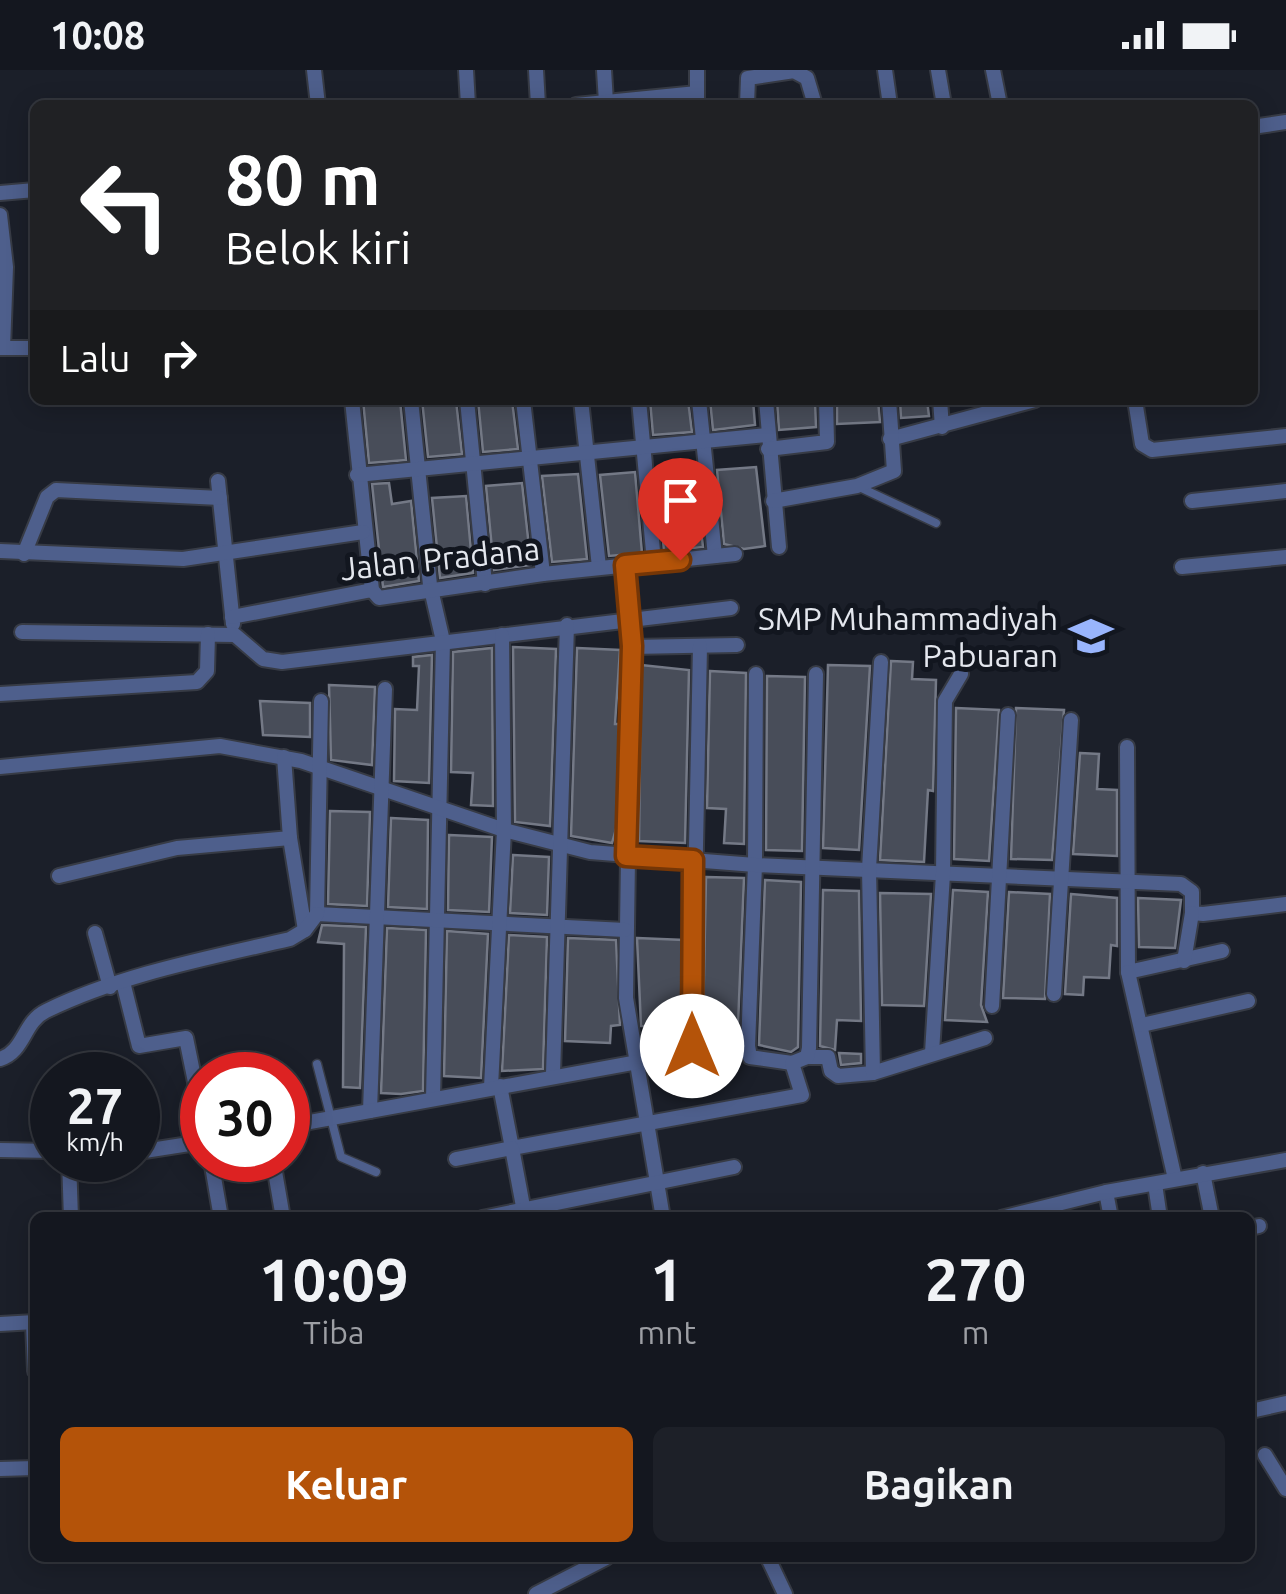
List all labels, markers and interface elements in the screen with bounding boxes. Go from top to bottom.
text: 10:08 [50,14,145,56]
icon: left [60,140,190,270]
text: 80 m [225,140,381,218]
text: Belok kiri [225,222,411,273]
icon: right [151,330,206,385]
text: Lalu [60,337,131,379]
pin [638,458,723,561]
icon: arrive [653,473,708,528]
street label: Jalan Pradana [339,530,541,586]
place label: SMP Muhammadiyah Pabuaran [758,600,1058,673]
school or university icon: SMP Muhammadiyah Pabuaran [1067,612,1115,660]
position arrow [640,994,744,1098]
speed limit sign: 30 [180,1052,310,1182]
text: 27 [67,1077,123,1133]
text: km/h [66,1128,124,1156]
text: 10:09 [259,1245,409,1312]
text: 1 [650,1245,684,1312]
text: 270 [925,1245,1026,1312]
text: Tiba [303,1314,365,1350]
text: mnt [638,1314,696,1350]
text: m [962,1314,989,1350]
button: Keluar [60,1427,633,1542]
button: Bagikan [653,1427,1225,1542]

